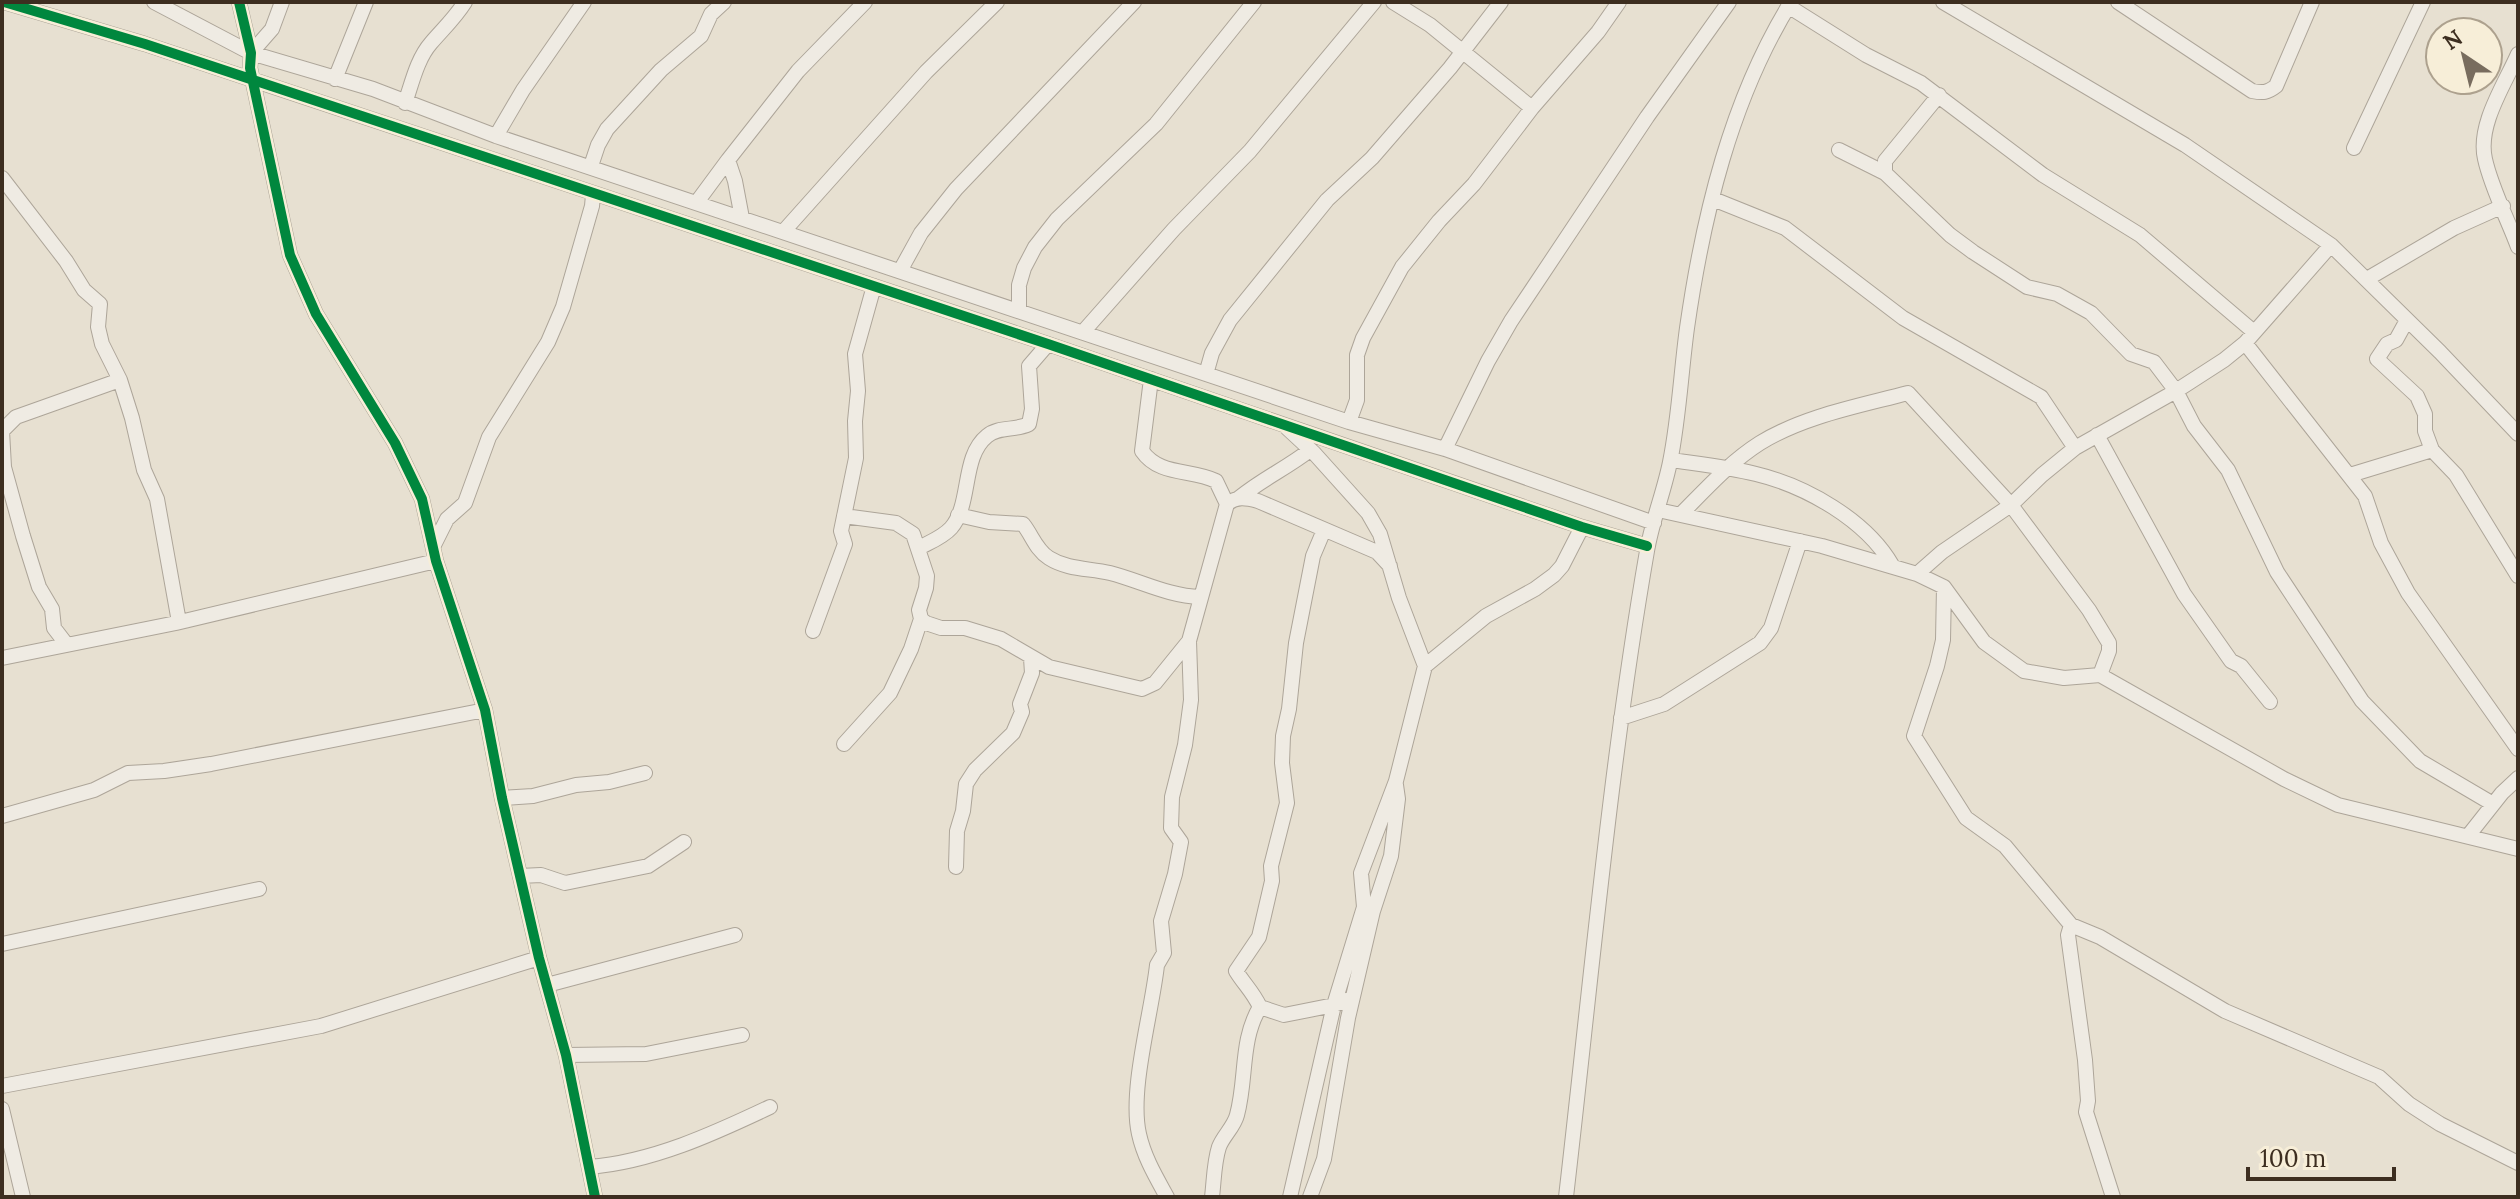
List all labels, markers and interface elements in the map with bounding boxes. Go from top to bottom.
north arrow [2424,16,2504,96]
text: N [2438,23,2468,56]
scale bar [2248,1131,2394,1181]
text: 100 m [2260,1143,2326,1174]

